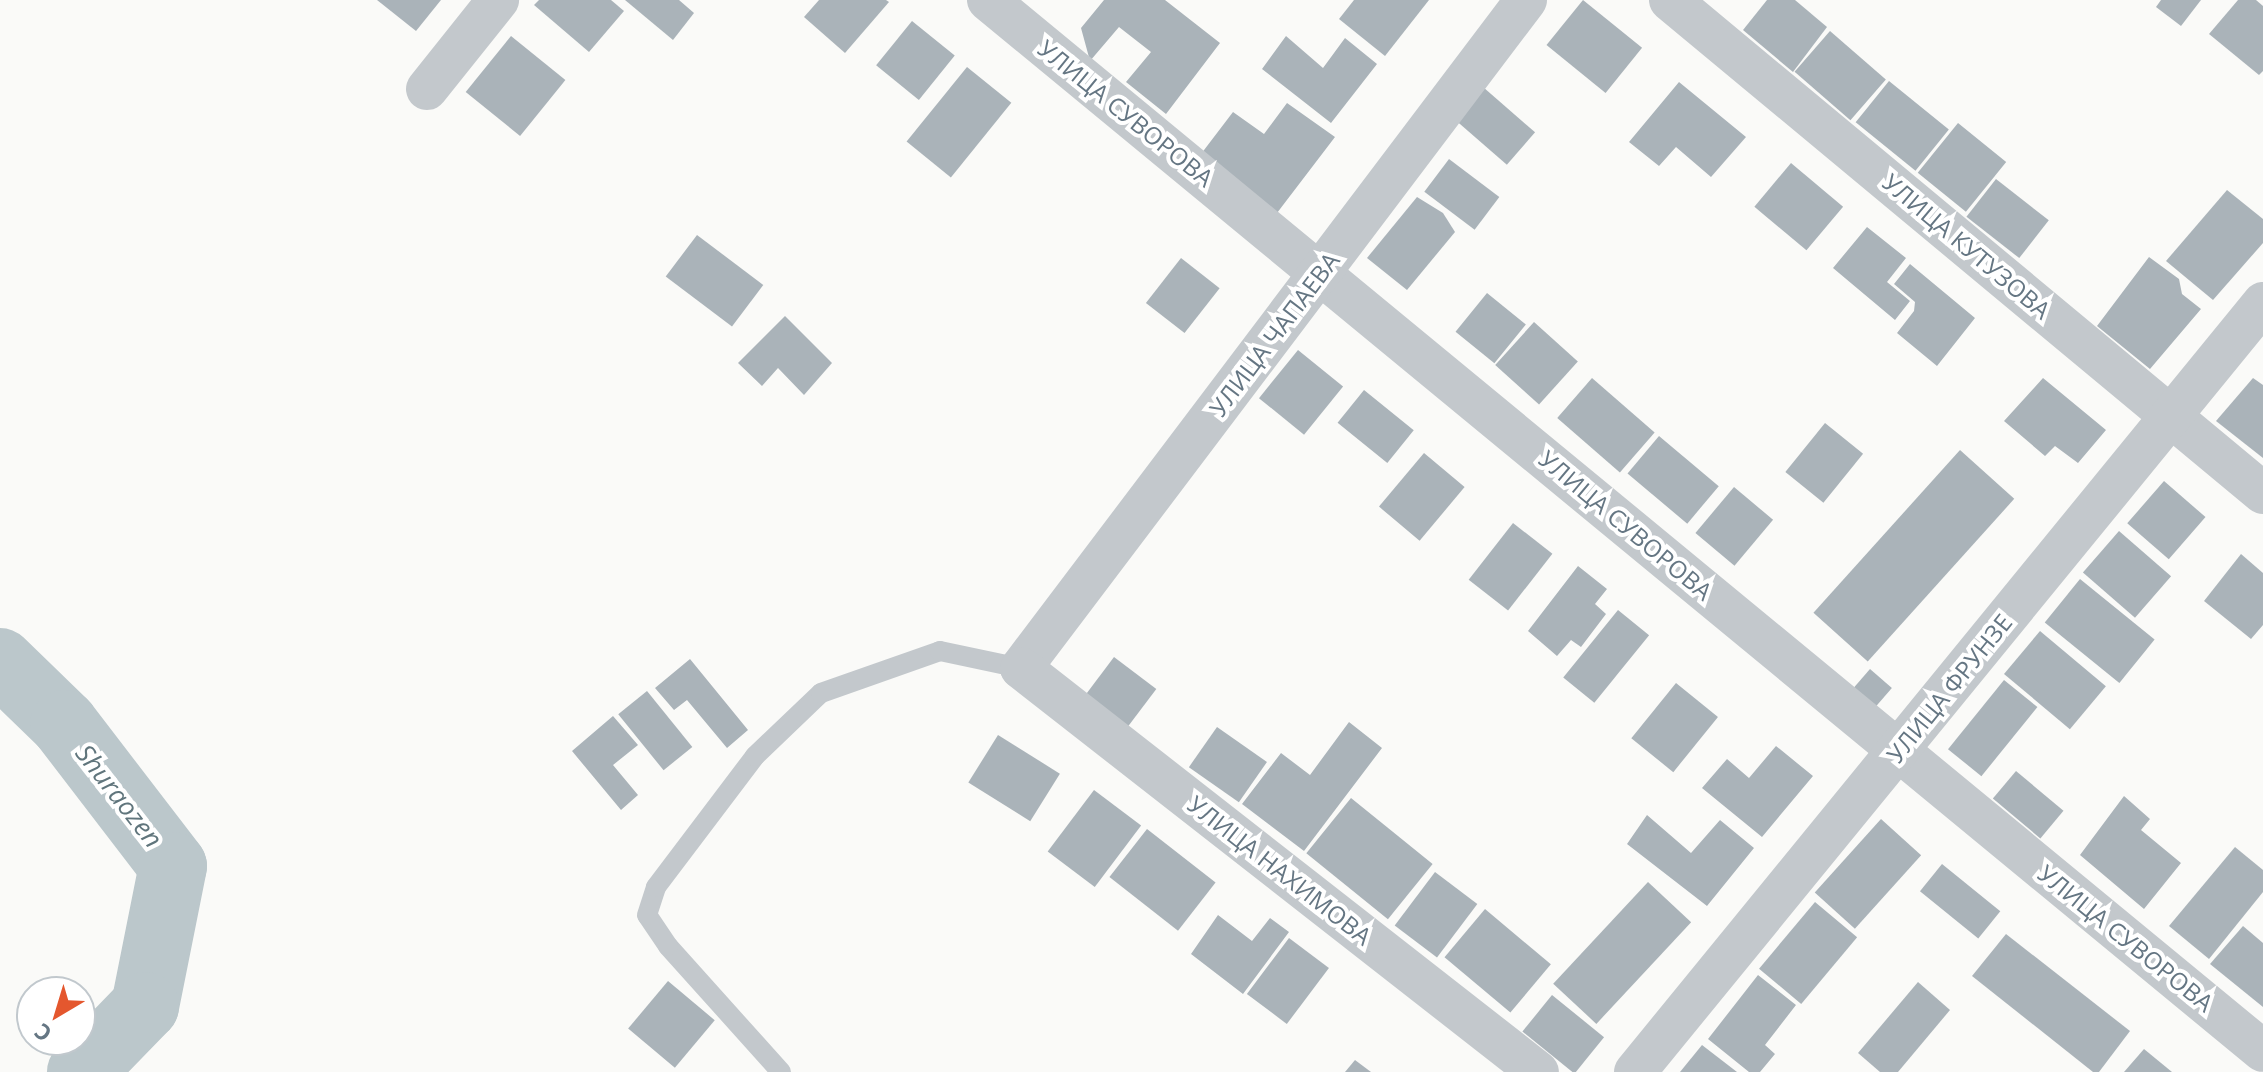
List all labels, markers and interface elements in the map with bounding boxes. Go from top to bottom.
street label: УЛИЦА СУВОРОВА [1033,34,1219,192]
street label: УЛИЦА КУТУЗОВА [1877,168,2057,324]
street label: УЛИЦА ЧАПАЕВА [1203,246,1345,422]
street label: УЛИЦА СУВОРОВА [1534,444,1718,606]
street label: УЛИЦА ФРУНЗЕ [1880,608,2018,768]
water label: Shuraozen [69,738,169,854]
street label: УЛИЦА НАХИМОВА [1183,789,1377,951]
street label: УЛИЦА СУВОРОВА [2033,859,2219,1017]
north arrow [16,976,96,1056]
text: С [28,1017,57,1049]

